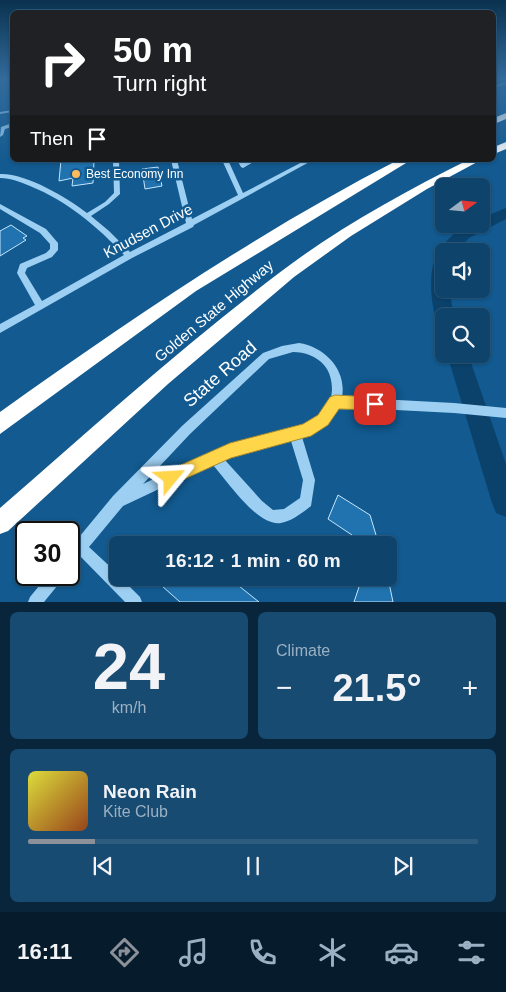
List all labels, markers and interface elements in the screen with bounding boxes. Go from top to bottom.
icon: right [30,30,95,95]
text: 50 m [113,30,193,69]
text: Turn right [113,71,206,96]
icon: arrive [83,125,111,153]
text: Then [30,128,73,149]
place label: Best Economy Inn [86,167,183,181]
marker: Best Economy Inn [70,168,82,180]
north arrow [435,178,490,232]
map controls [435,178,490,363]
street label: Knudsen Drive [100,200,195,261]
button: sound [435,243,490,298]
street label: Golden State Highway [151,256,277,365]
button: search [435,308,490,363]
street label: State Road [179,337,261,411]
pin [354,383,396,425]
icon: arrive [361,390,389,418]
position arrow [144,451,196,503]
speed limit sign: 30 [15,521,80,586]
text: 16:12 · 1 min · 60 m [165,550,341,571]
text: 24 [93,630,165,703]
text: Climate [276,642,330,659]
text: 21.5° [332,667,422,709]
text: − [276,672,292,703]
text: + [462,672,478,703]
text: km/h [112,699,146,716]
text: Neon Rain [103,781,197,802]
text: Kite Club [103,803,168,820]
icon: previous [89,852,117,880]
icon: pause [239,852,267,880]
icon: next [389,852,417,880]
icon: directions [107,935,142,970]
icon: music [176,935,211,970]
icon: phone [245,935,280,970]
icon: climate [315,935,350,970]
icon: car [384,935,419,970]
icon: filters [454,935,489,970]
text: 16:11 [17,939,72,964]

